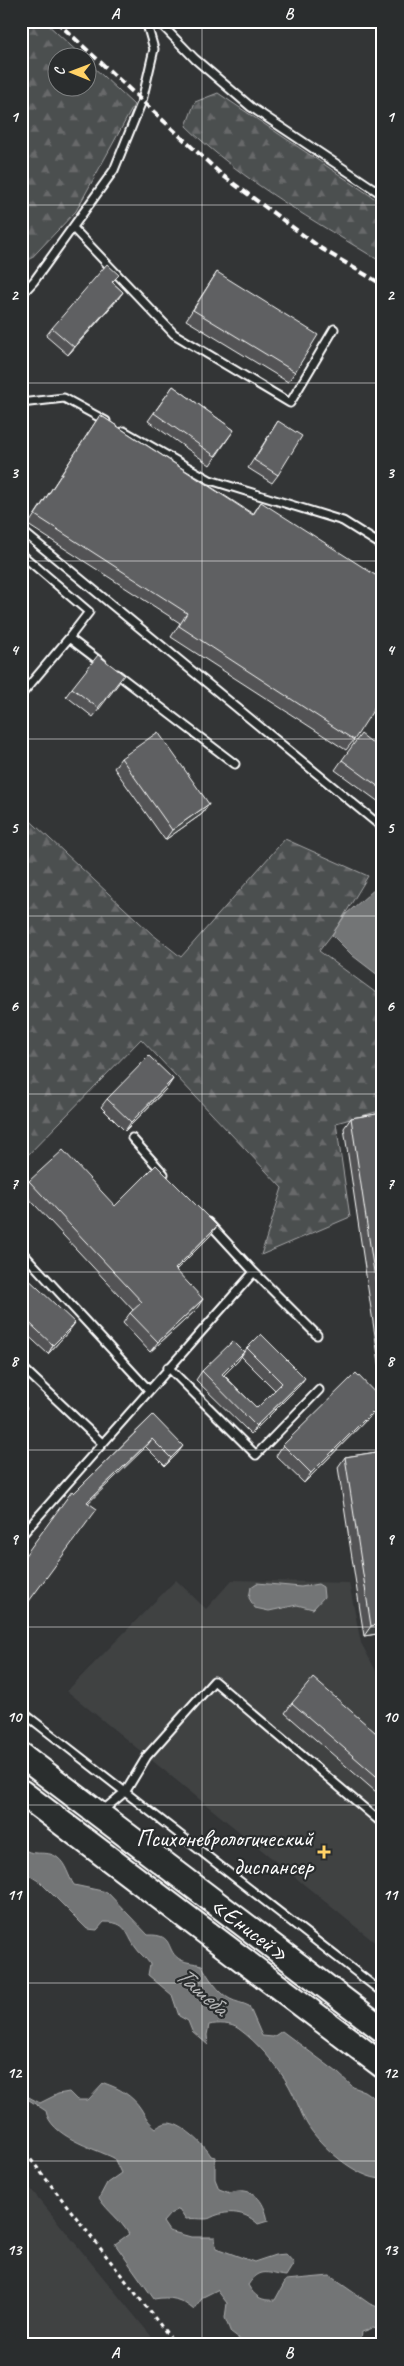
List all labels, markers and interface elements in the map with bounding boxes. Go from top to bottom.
text: A [111,4,121,24]
text: B [285,4,295,24]
north arrow [48,48,98,98]
text: С [51,66,68,75]
text: 1 [10,107,19,127]
text: 1 [386,107,395,127]
text: 2 [10,285,19,305]
text: 2 [386,285,395,305]
text: 3 [10,463,19,483]
text: 3 [386,463,395,483]
text: 4 [10,640,19,660]
text: 4 [386,640,395,660]
text: 5 [11,818,20,838]
text: 5 [387,818,396,838]
text: 6 [10,996,19,1016]
text: 6 [386,996,395,1016]
text: 7 [10,1174,19,1194]
text: 7 [386,1174,395,1194]
text: 8 [10,1351,19,1371]
text: 8 [386,1351,395,1371]
text: 9 [10,1529,19,1549]
text: 9 [386,1529,395,1549]
text: 10 [7,1707,23,1727]
text: 10 [383,1707,399,1727]
place label: Психоневрологический диспансер [136,1823,315,1881]
marker: Психоневрологический диспансер [317,1845,331,1859]
text: 11 [7,1885,23,1905]
text: 11 [383,1885,399,1905]
street label: «Енисей» [205,1890,295,1968]
water label: Ташеба [169,1959,237,2025]
text: 12 [7,2063,23,2083]
text: 12 [383,2063,399,2083]
text: 13 [7,2240,23,2260]
text: 13 [383,2240,399,2260]
text: A [111,2343,121,2363]
text: B [285,2343,295,2363]

